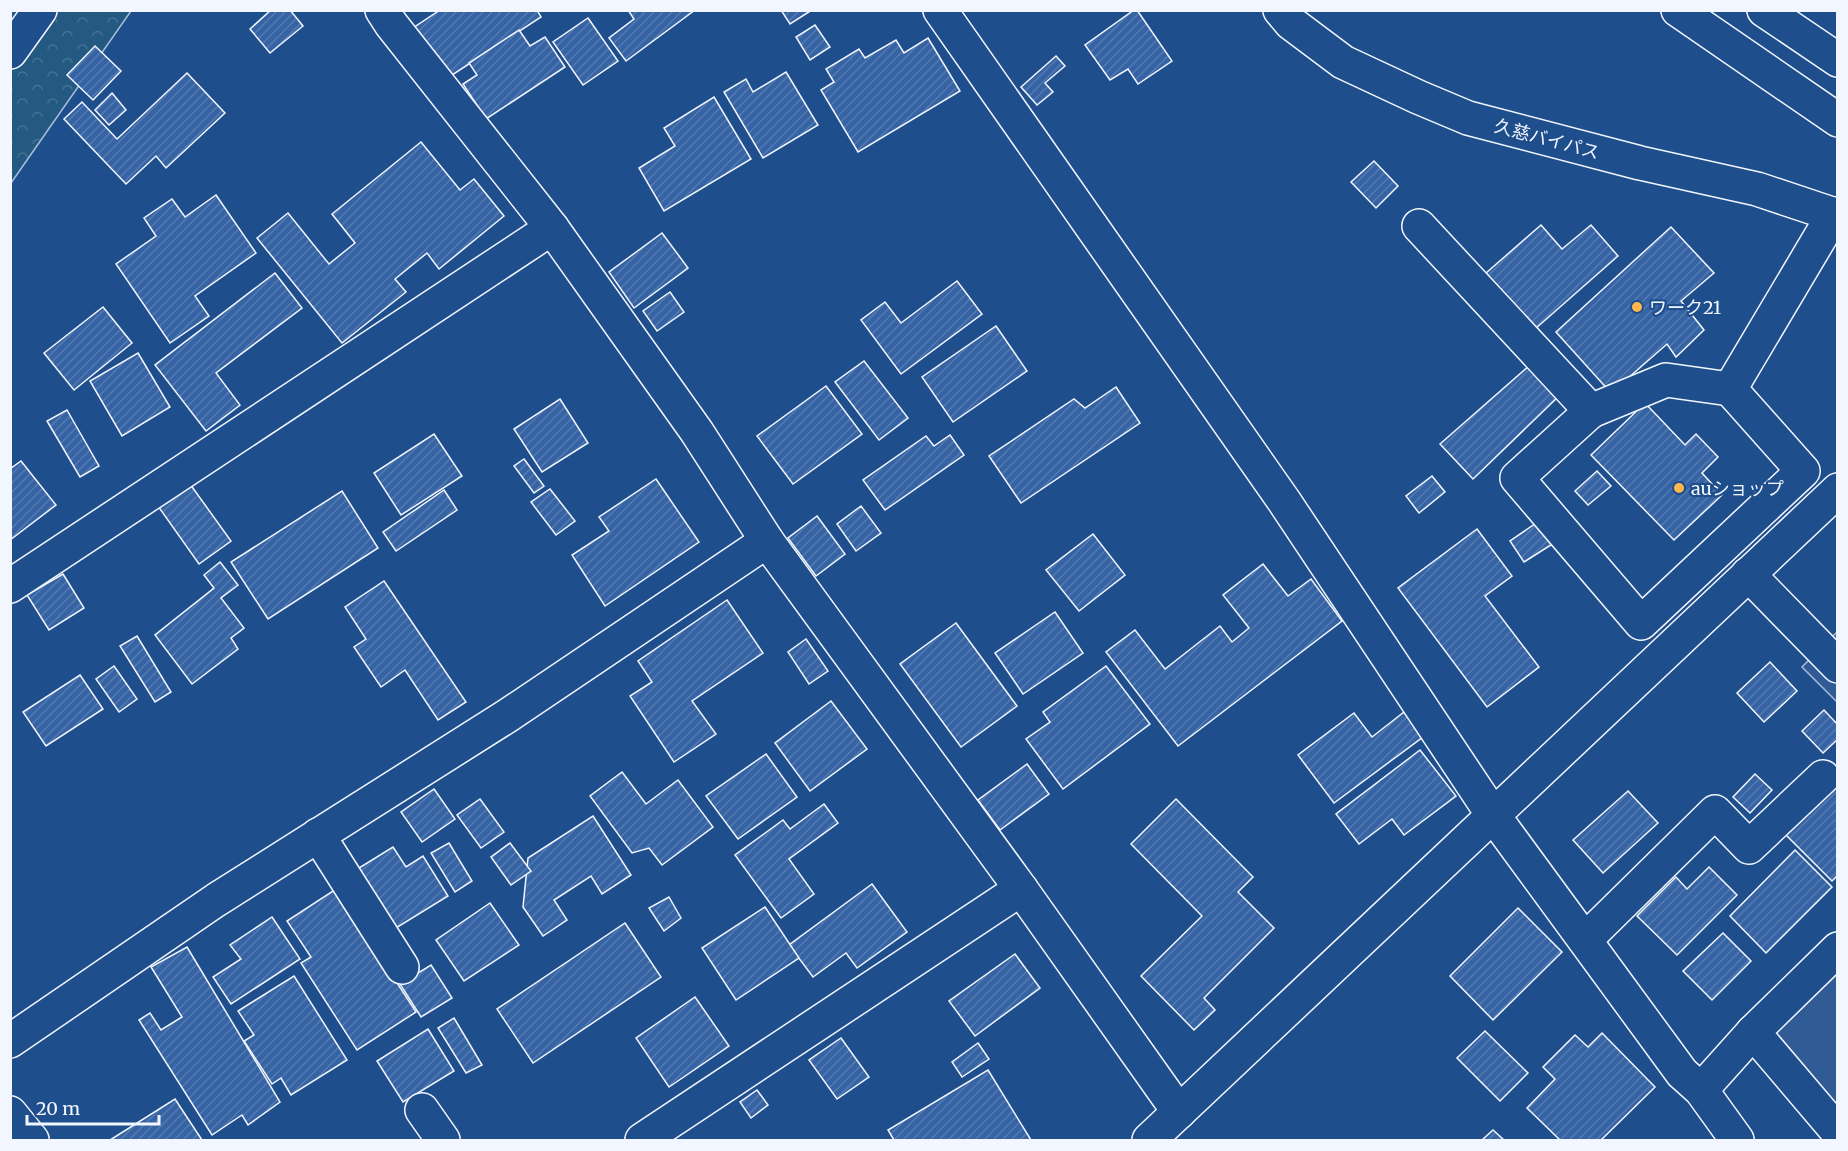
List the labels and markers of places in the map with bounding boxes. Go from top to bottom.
place label: ワーク21 [1649,296,1721,319]
marker: ワーク21 [1630,300,1644,314]
place label: auショップ [1691,477,1784,500]
marker: auショップ [1672,481,1686,495]

